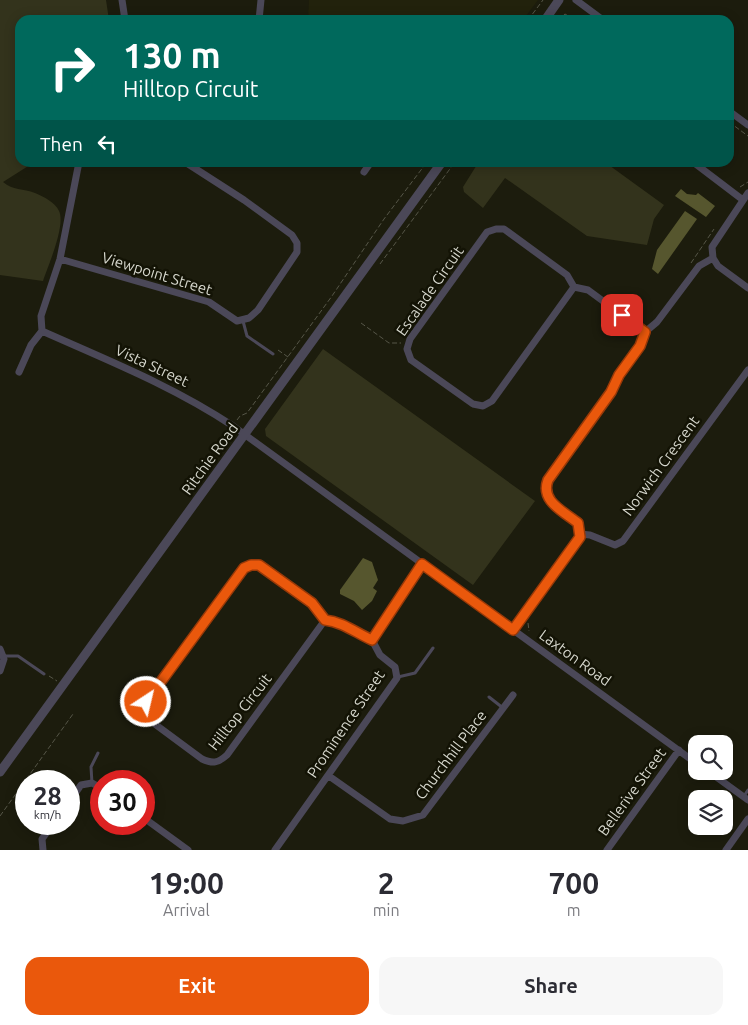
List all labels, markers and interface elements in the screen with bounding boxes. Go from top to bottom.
icon: right [40,35,105,100]
text: 130 m [123,35,221,75]
text: Hilltop Circuit [123,76,259,101]
icon: left [93,130,121,158]
text: Then [40,133,83,155]
street label: Escalade Circuit [392,243,467,339]
street label: Viewpoint Street [100,249,214,298]
pin [601,294,643,336]
icon: arrive [608,301,636,329]
street label: Vista Street [113,341,192,390]
street label: Norwich Crescent [619,412,703,519]
street label: Ritchie Road [178,420,241,498]
street label: Laxton Road [536,626,614,689]
street label: Prominence Street [303,667,388,781]
street label: Hilltop Circuit [204,670,275,753]
position arrow [119,675,171,727]
street label: Churchhill Place [412,707,490,803]
map controls [688,735,733,835]
button: search [688,735,733,780]
street label: Bellerive Street [594,745,669,839]
speed limit sign: 30 [90,770,155,835]
text: 28 [33,782,62,810]
button: layers [688,790,733,835]
text: km/h [34,808,61,821]
text: 19:00 [149,866,224,900]
text: 2 [378,866,395,900]
text: 700 [548,866,599,900]
text: Arrival [163,901,210,919]
text: min [373,901,400,919]
text: m [567,901,581,919]
button: Exit [25,957,369,1015]
button: Share [379,957,723,1015]

